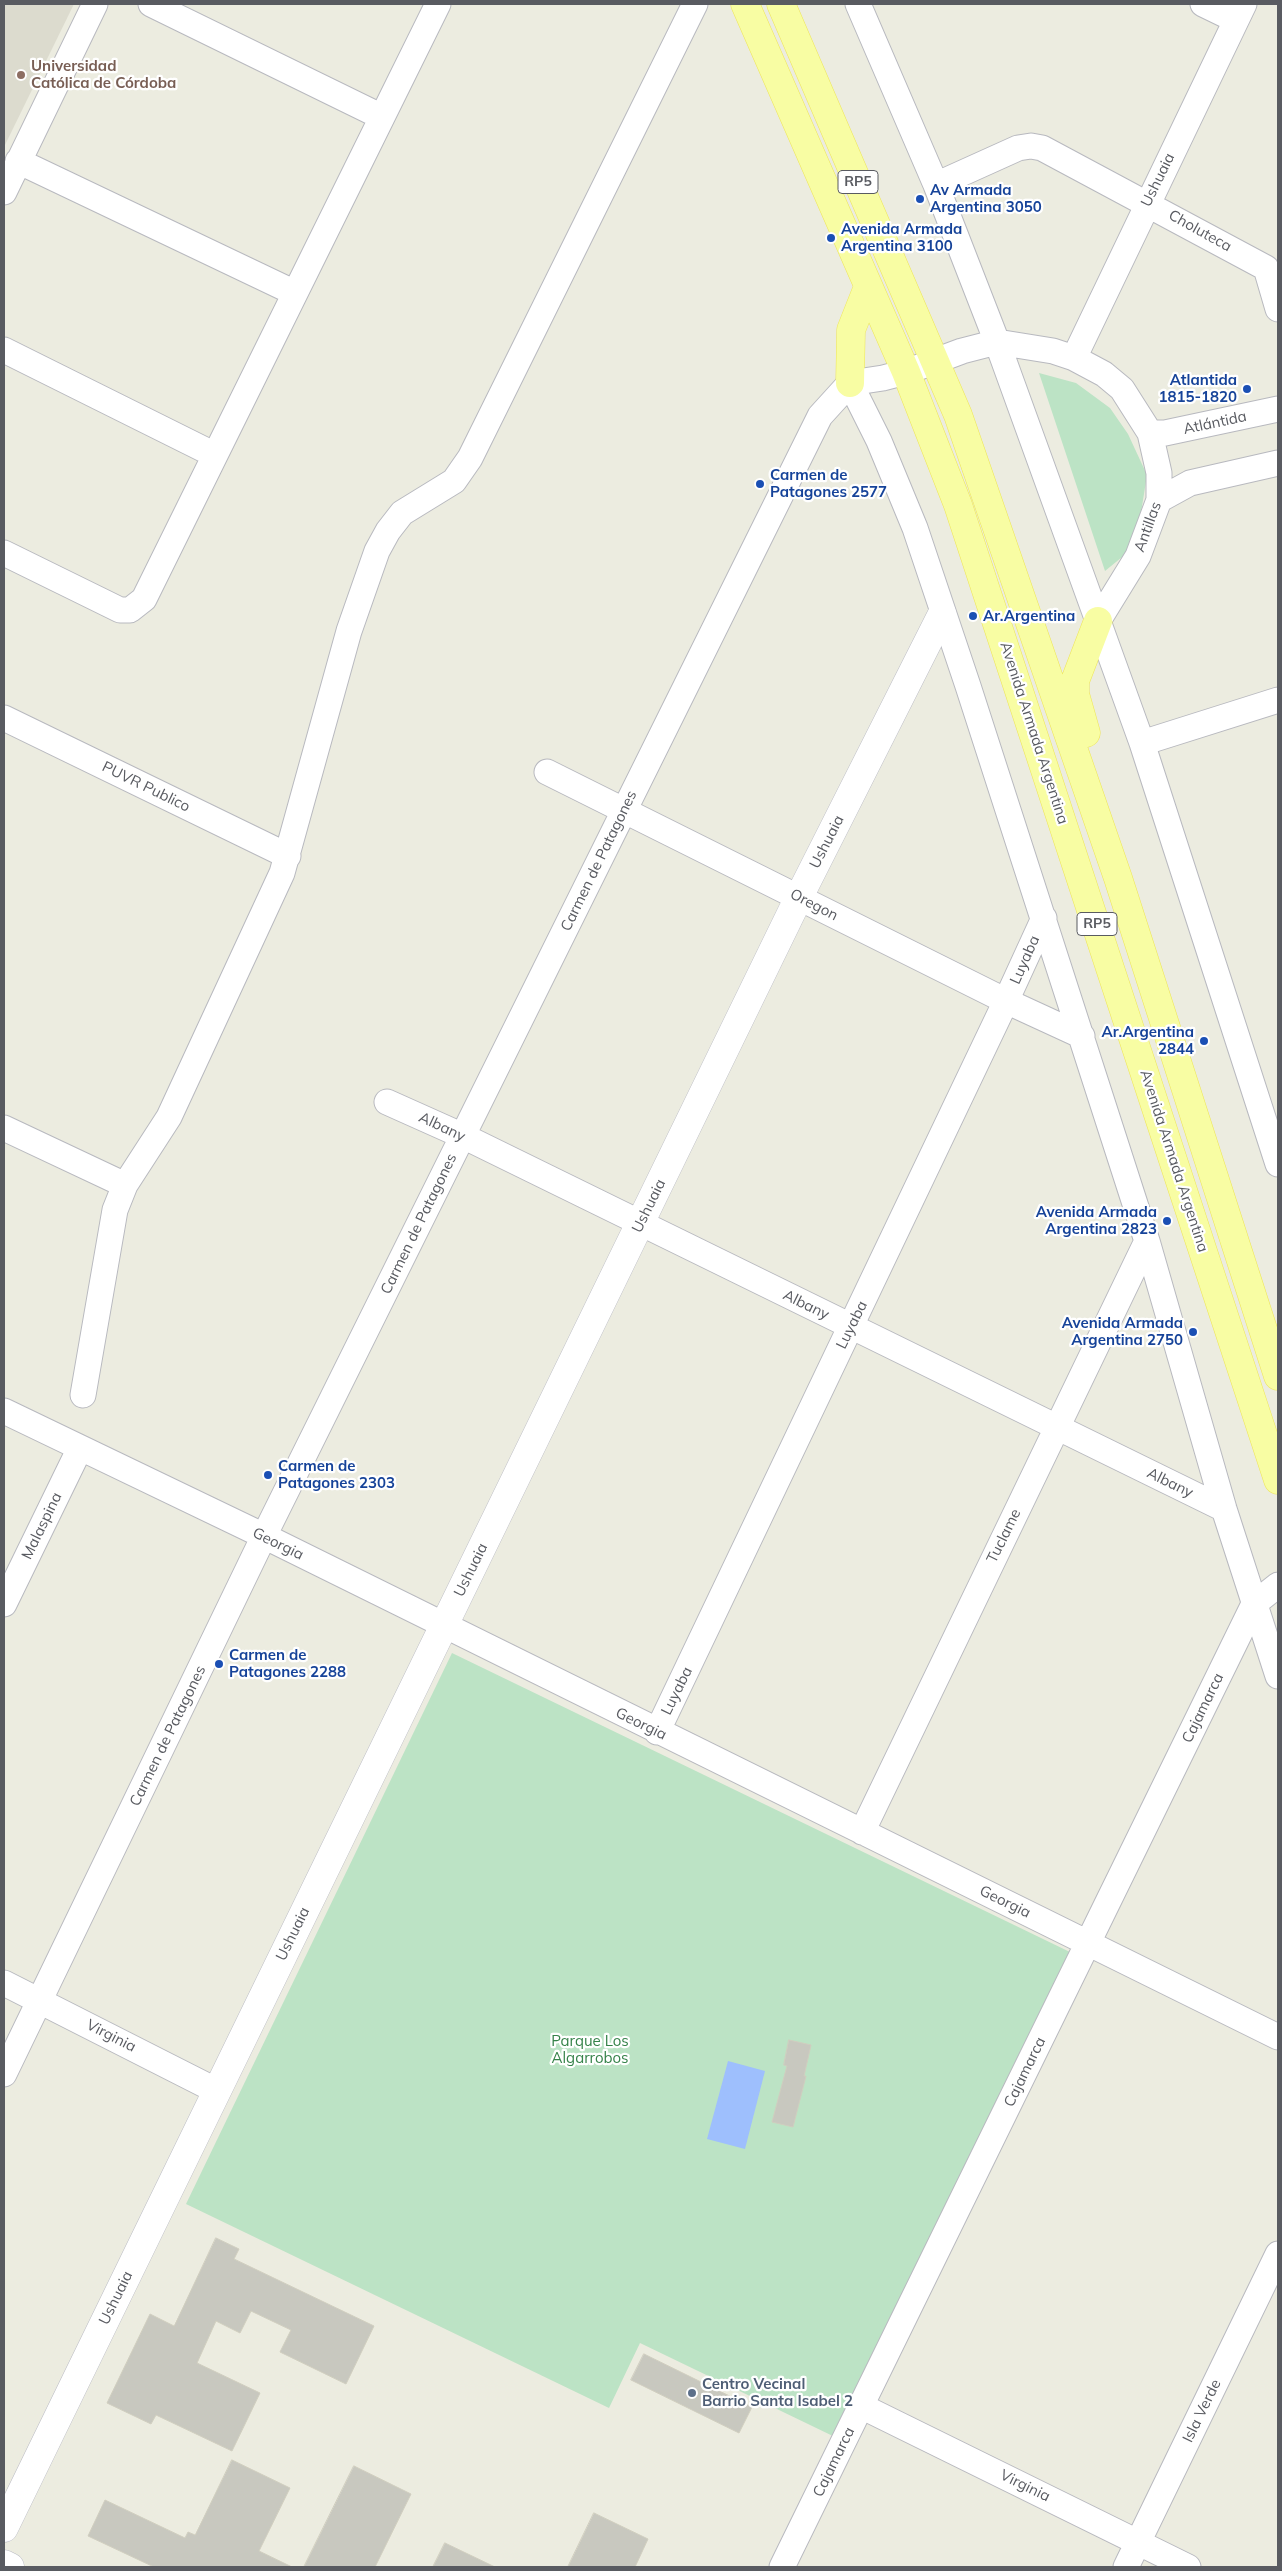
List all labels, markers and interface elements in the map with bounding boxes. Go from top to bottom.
place label: Universidad Católica de Córdoba [31,57,176,92]
marker: Universidad Católica de Córdoba [15,69,27,81]
street label: Ushuaia [1137,150,1179,210]
road number: RP5 [838,170,878,193]
place label: Av Armada Argentina 3050 [930,181,1042,216]
marker: Av Armada Argentina 3050 [914,193,926,205]
street label: Choluteca [1165,206,1235,256]
place label: Avenida Armada Argentina 3100 [841,220,962,255]
marker: Avenida Armada Argentina 3100 [825,232,837,244]
place label: Atlantida 1815-1820 [1158,371,1237,406]
marker: Atlantida 1815-1820 [1241,383,1253,395]
street label: Atlántida [1182,408,1248,438]
place label: Carmen de Patagones 2577 [770,466,887,501]
marker: Carmen de Patagones 2577 [754,478,766,490]
street label: Antillas [1131,499,1165,555]
place label: Ar.Argentina [983,607,1075,625]
marker: Ar.Argentina [967,610,979,622]
street label: Avenida Armada Argentina [996,640,1072,826]
street label: PUVR Publico [99,758,193,816]
street label: Carmen de Patagones [557,788,641,934]
street label: Ushuaia [806,812,848,872]
street label: Oregon [787,885,841,925]
road number: RP5 [1077,912,1117,936]
street label: Luyaba [1006,933,1044,987]
place label: Ar.Argentina 2844 [1102,1023,1194,1058]
marker: Ar.Argentina 2844 [1198,1035,1210,1047]
street label: Avenida Armada Argentina [1136,1068,1212,1254]
street label: Albany [416,1108,468,1146]
street label: Carmen de Patagones [377,1151,461,1297]
street label: Ushuaia [628,1176,670,1236]
place label: Avenida Armada Argentina 2823 [1036,1203,1157,1238]
marker: Avenida Armada Argentina 2823 [1161,1215,1173,1227]
street label: Albany [780,1286,832,1324]
street label: Luyaba [833,1298,871,1352]
place label: Avenida Armada Argentina 2750 [1062,1314,1183,1349]
marker: Avenida Armada Argentina 2750 [1187,1326,1199,1338]
place label: Carmen de Patagones 2303 [278,1457,395,1492]
street label: Albany [1144,1464,1196,1502]
marker: Carmen de Patagones 2303 [262,1469,274,1481]
street label: Malaspina [18,1490,66,1562]
street label: Tuclame [983,1506,1025,1566]
street label: Georgia [249,1524,307,1564]
street label: Ushuaia [450,1540,492,1600]
place label: Carmen de Patagones 2288 [229,1646,346,1681]
marker: Carmen de Patagones 2288 [213,1658,225,1670]
street label: Carmen de Patagones [126,1663,210,1809]
street label: Luyaba [658,1664,696,1718]
street label: Cajamarca [1178,1670,1228,1746]
street label: Georgia [612,1704,670,1744]
street label: Georgia [976,1882,1034,1922]
street label: Ushuaia [272,1904,314,1964]
street label: Virginia [83,2016,139,2056]
park label: Parque Los Algarrobos [551,2032,629,2067]
street label: Cajamarca [1000,2034,1050,2110]
street label: Ushuaia [95,2268,137,2328]
place label: Centro Vecinal Barrio Santa Isabel 2 [702,2375,853,2410]
street label: Isla Verde [1179,2376,1225,2446]
marker: Centro Vecinal Barrio Santa Isabel 2 [686,2387,698,2399]
street label: Cajamarca [809,2424,859,2500]
street label: Virginia [997,2466,1053,2506]

